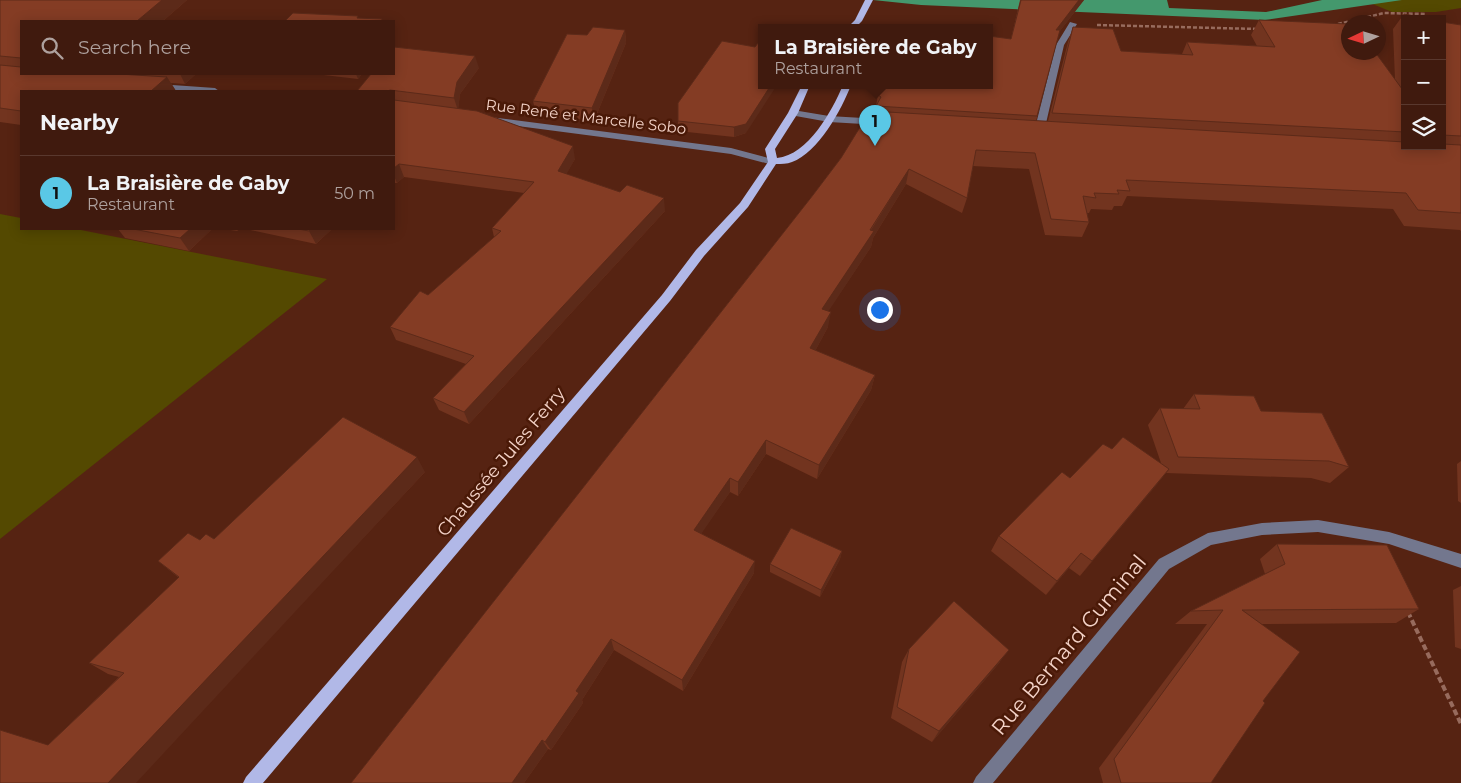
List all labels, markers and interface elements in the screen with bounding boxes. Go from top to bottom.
north arrow [1341,15,1386,60]
map controls [1401,15,1446,150]
button: + [1401,15,1446,60]
search box [20,20,395,75]
popup [758,24,993,89]
icon: search [38,34,66,62]
text: Search here [78,36,191,59]
text: La Braisière de Gaby [774,36,977,59]
text: Restaurant [774,59,862,78]
button: − [1401,60,1446,105]
street label: Rue René et Marcelle Sobo [485,95,687,138]
pin: 1 [859,105,891,146]
button: layers [1401,105,1446,150]
text: Nearby [40,110,119,135]
text: La Braisière de Gaby [87,172,289,195]
text: 1 [53,184,59,203]
text: 50 m [334,184,375,203]
text: Restaurant [87,195,175,214]
your location [867,297,893,323]
street label: Chaussée Jules Ferry [432,383,570,541]
street label: Rue Bernard Cuminal [986,549,1151,740]

